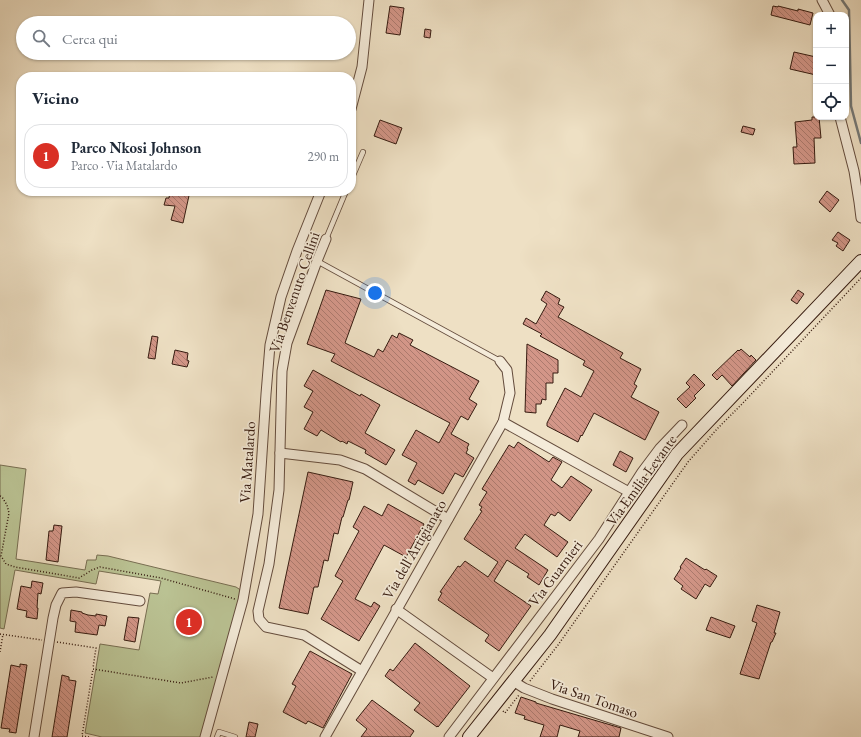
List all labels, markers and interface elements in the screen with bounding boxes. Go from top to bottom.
map controls [813,12,849,120]
button: + [813,12,849,48]
search box [16,16,356,60]
icon: search [30,27,52,49]
text: Cerca qui [62,29,118,48]
button: − [813,48,849,84]
button: locate [813,84,849,120]
text: Vicino [32,87,79,109]
text: Parco Nkosi Johnson [71,138,201,157]
text: 1 [43,148,49,165]
text: 290 m [308,148,339,165]
text: Parco · Via Matalardo [71,157,177,174]
street label: Via Benvenuto Cellini [264,229,324,355]
your location [365,283,385,303]
street label: Via Matalardo [235,420,259,504]
street label: Via Emilia Levante [602,431,680,529]
street label: Via dell'Artigianato [378,496,450,602]
street label: Via Guarnieri [524,536,586,610]
pin: 1 [176,607,202,637]
street label: Via San Tomaso [547,674,641,722]

